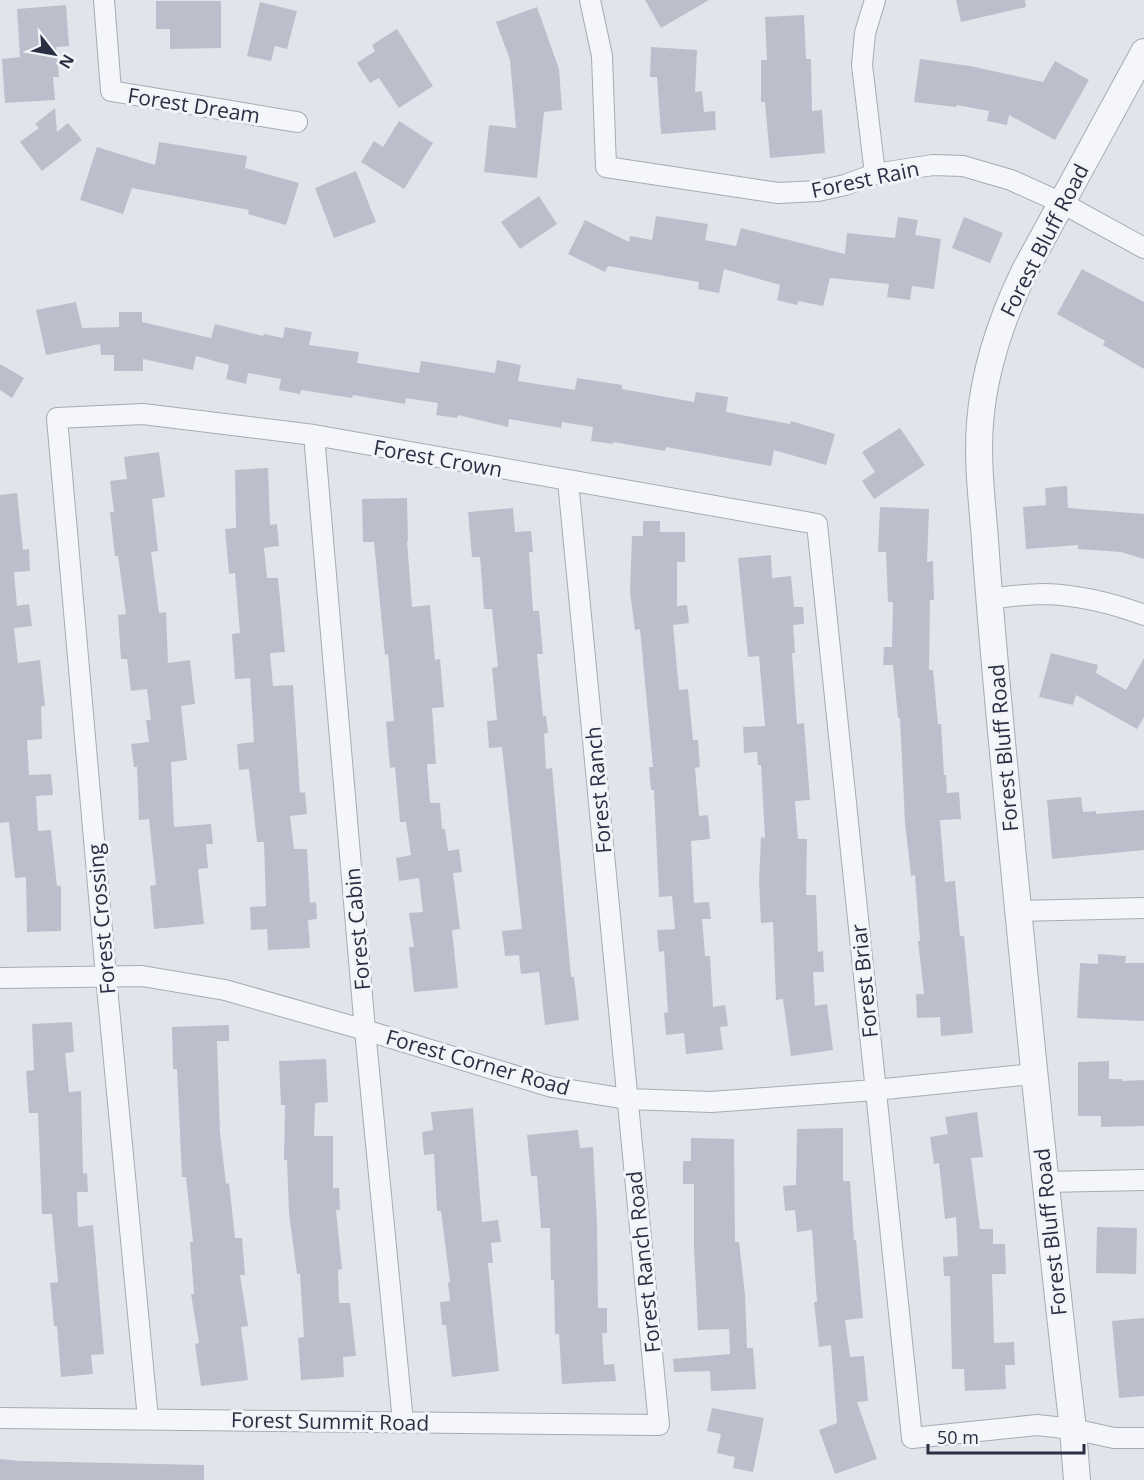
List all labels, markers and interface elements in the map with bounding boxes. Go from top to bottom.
north arrow [24,24,84,84]
text: N [54,50,80,73]
street label: Forest Dream [126,81,262,129]
street label: Forest Rain [808,154,922,204]
street label: Forest Bluff Road [993,159,1095,321]
street label: Forest Crown [371,433,505,483]
street label: Forest Bluff Road [982,663,1024,833]
street label: Forest Ranch [579,725,617,855]
street label: Forest Crossing [80,843,122,995]
street label: Forest Cabin [338,867,376,991]
street label: Forest Briar [844,922,884,1039]
street label: Forest Corner Road [383,1022,573,1102]
street label: Forest Bluff Road [1027,1147,1073,1317]
street label: Forest Ranch Road [620,1170,666,1354]
street label: Forest Summit Road [231,1405,429,1437]
scale bar [928,1417,1084,1455]
text: 50 m [937,1425,979,1449]

